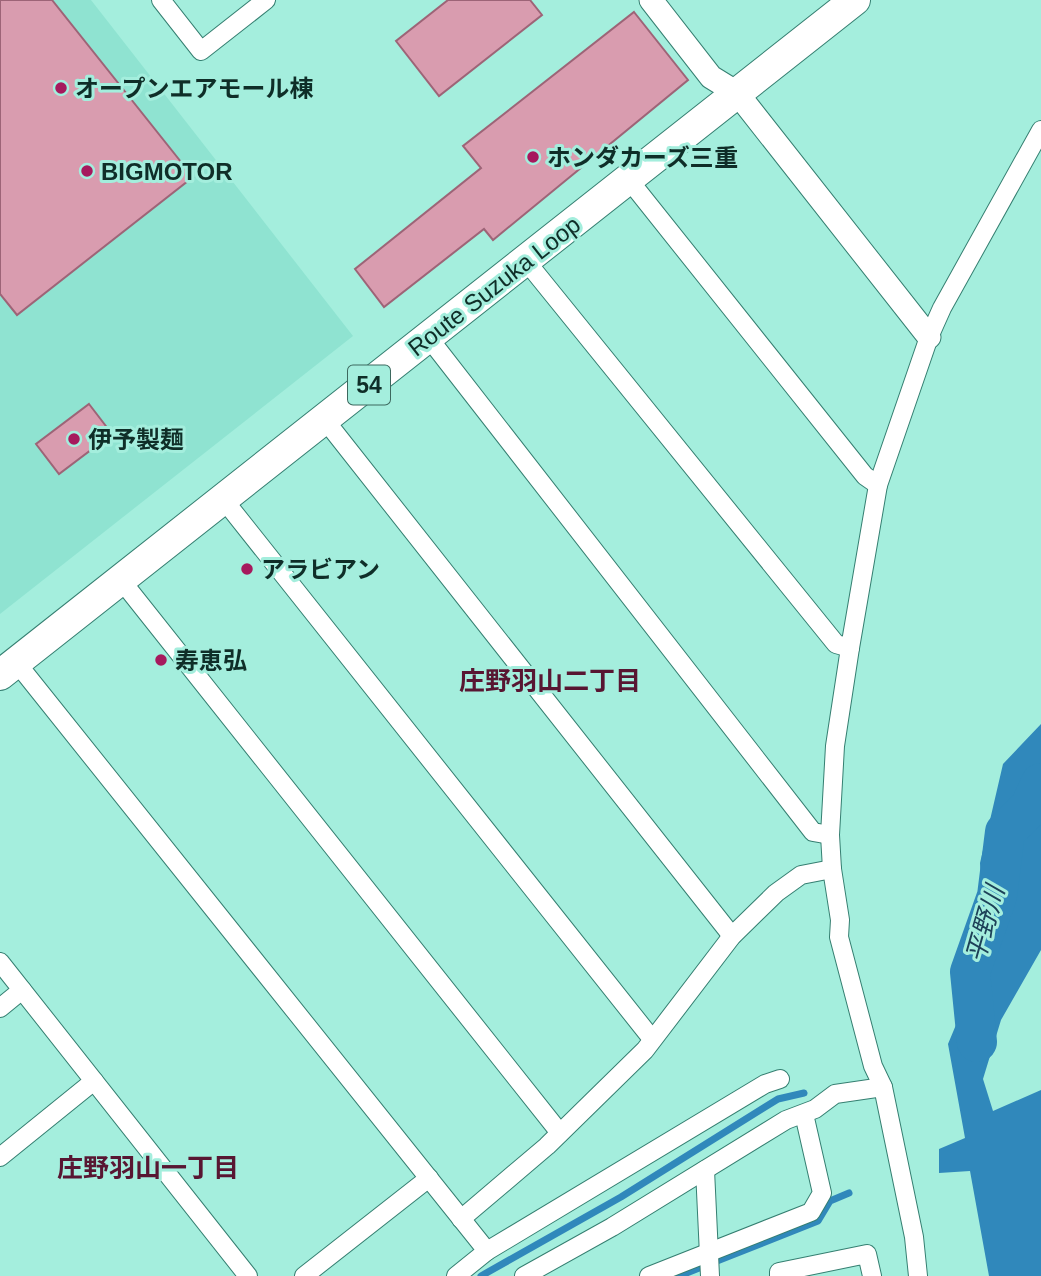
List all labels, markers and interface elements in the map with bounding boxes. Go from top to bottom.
place label: オープンエアモール棟 [75,75,314,102]
marker: オープンエアモール棟 [53,80,69,96]
place label: ホンダカーズ三重 [547,144,738,171]
marker: ホンダカーズ三重 [525,149,541,165]
place label: BIGMOTOR [101,158,233,185]
marker: BIGMOTOR [79,163,95,179]
street label: Route Suzuka Loop [403,210,585,362]
road number: 54 [348,366,390,404]
place label: 伊予製麺 [88,426,184,453]
marker: 伊予製麺 [66,431,82,447]
place label: アラビアン [261,556,380,583]
marker: アラビアン [239,561,255,577]
place label: 寿恵弘 [175,647,247,674]
marker: 寿恵弘 [153,652,169,668]
district label: 庄野羽山二丁目 [459,666,641,696]
water label: 平野川 [960,879,1011,966]
district label: 庄野羽山一丁目 [57,1153,239,1183]

